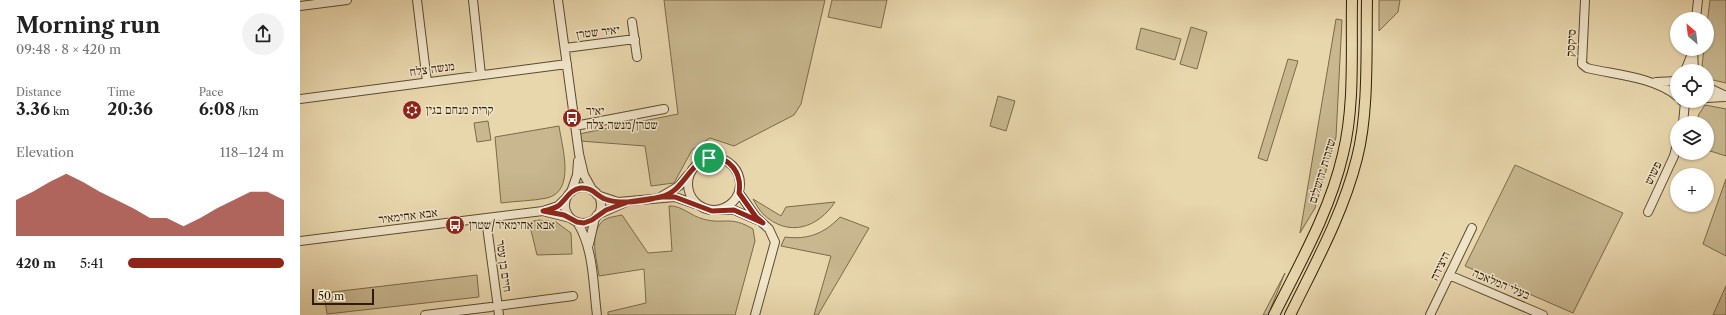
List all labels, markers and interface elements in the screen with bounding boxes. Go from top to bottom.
text: Morning run [16,12,160,39]
north arrow [1670,12,1714,56]
map controls [1670,12,1714,212]
button: share [242,13,284,55]
street label: יאיר שטרן [575,21,621,42]
street label: סיקסק [1562,29,1579,57]
text: 09:48 · 8 × 420 m [16,41,121,57]
street label: מנשה צלח [408,58,455,79]
button: locate [1670,64,1714,108]
text: Distance [16,85,62,99]
text: Time [107,85,135,99]
text: Pace [199,85,224,99]
text: 3.36 [16,99,50,119]
text: 20:36 [107,99,153,119]
text: 6:08 [199,99,235,119]
synagogue icon: קרית מנחם בגין [401,99,423,121]
place label: קרית מנחם בגין [426,102,493,117]
place label: יאיר שטרן/מנשה צלח [586,103,658,132]
text: km [50,104,70,118]
text: /km [235,104,259,118]
bus stop icon: יאיר שטרן/מנשה צלח [561,107,583,129]
button: layers [1670,116,1714,160]
street label: שדרות ירושלים [1305,137,1338,205]
pin [692,141,726,175]
text: Elevation [16,144,74,160]
text: 118–124 m [220,144,284,160]
icon: arrive [698,147,720,169]
street label: פשוש [1641,159,1664,187]
button: + [1670,168,1714,212]
street label: אבא אחימאיר [378,204,438,227]
bus stop icon: אבא אחימאיר/שטרן [444,214,466,236]
place label: אבא אחימאיר/שטרן [469,217,555,232]
street label: חיים בן עטר [493,239,516,293]
street label: היצירה [1426,249,1453,283]
text: 420 m [16,255,56,271]
text: 5:41 [80,255,104,271]
street label: בעלי המלאכה [1470,265,1532,302]
scale bar [312,287,374,306]
text: 50 m [318,289,344,303]

